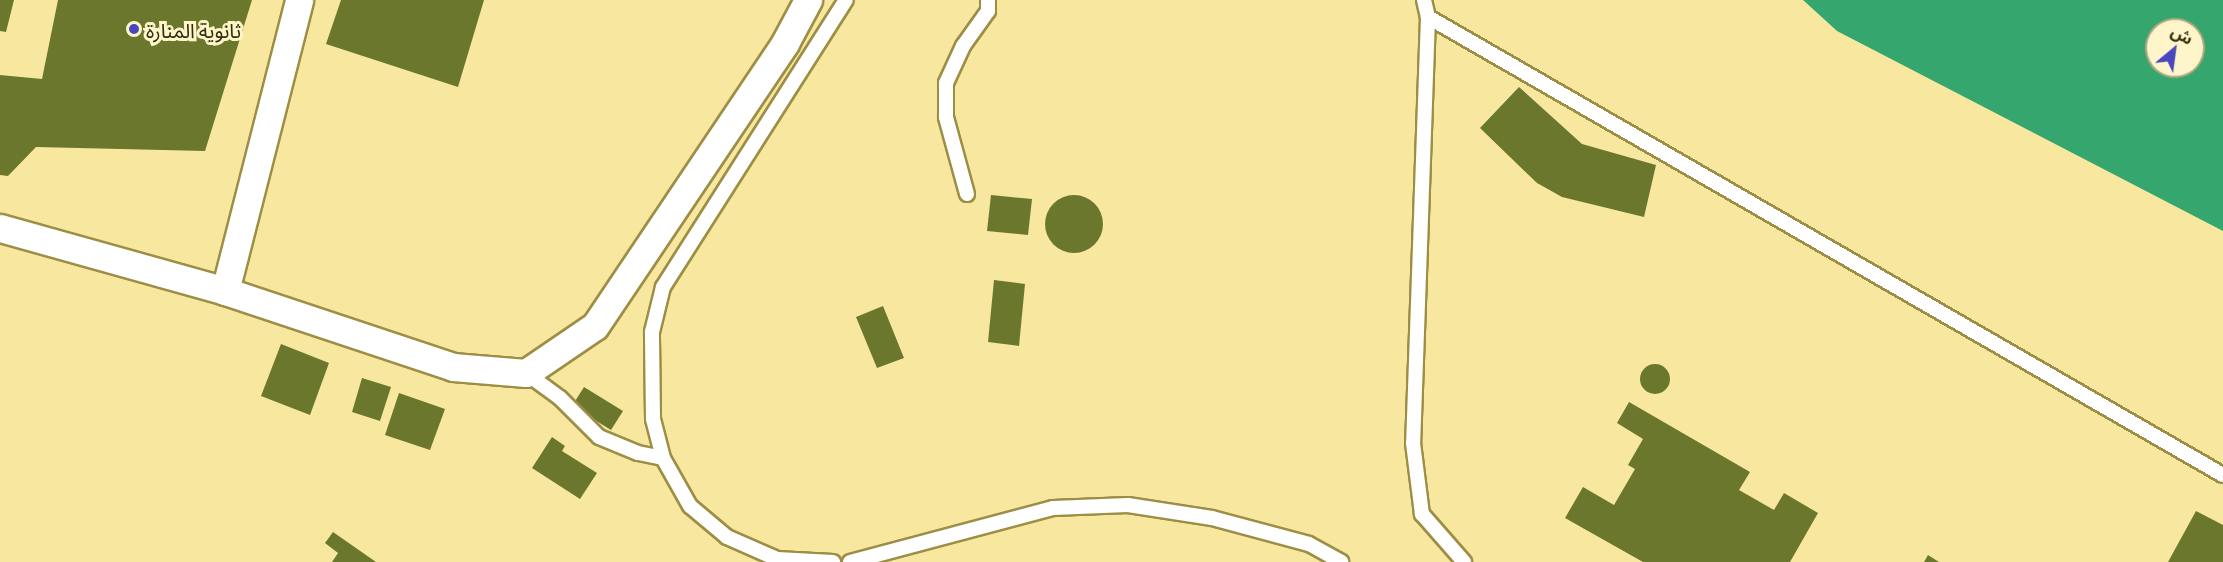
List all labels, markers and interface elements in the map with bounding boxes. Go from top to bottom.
place label: ثانوية المنارة [146,17,241,41]
north arrow [2145,18,2205,78]
text: ش [2167,18,2198,50]
marker: ثانوية المنارة [127,22,141,36]

